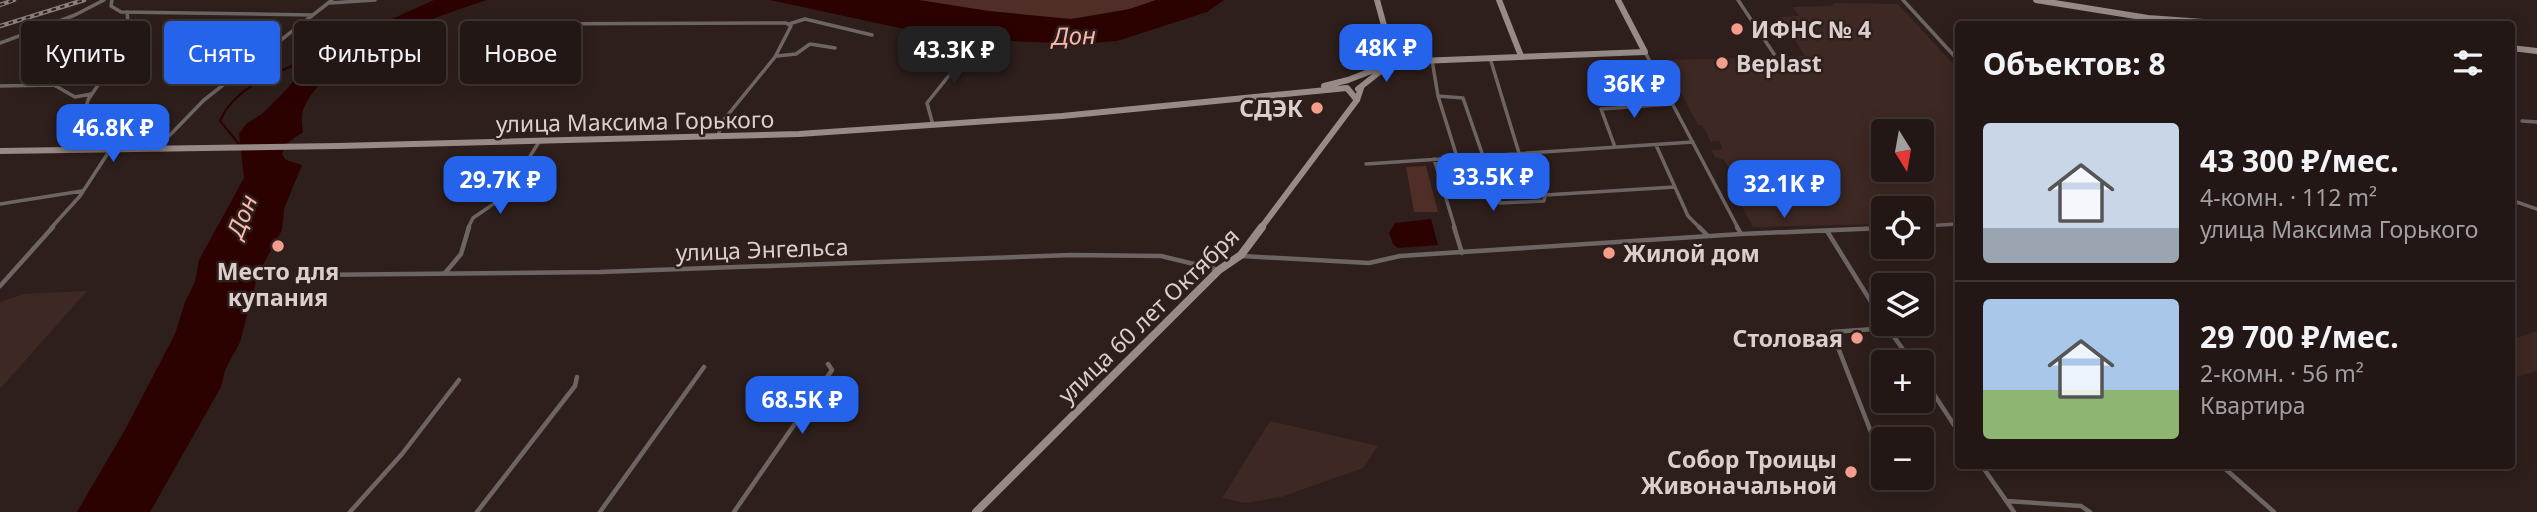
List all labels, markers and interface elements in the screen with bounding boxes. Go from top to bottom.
place label: ИФНС № 4 [1751,13,1871,45]
water label: Дон [1049,18,1096,52]
chip: Купить [21,21,150,84]
chip: Снять [164,21,280,84]
chip: Фильтры [294,21,446,84]
chip: Новое [460,21,581,84]
marker: ИФНС № 4 [1729,21,1745,37]
pin: 48K ₽ [1337,24,1435,84]
pin: 43.3K ₽ [889,27,1019,86]
text: 48K ₽ [1355,31,1417,63]
text: 43.3K ₽ [914,33,994,65]
text: Объектов: 8 [1983,43,2166,84]
icon: filters [2449,44,2487,82]
place label: Beplast [1736,47,1822,79]
marker: Beplast [1714,55,1730,71]
pin: 36K ₽ [1585,60,1683,120]
text: 36K ₽ [1603,67,1665,99]
place label: СДЭК [1239,92,1303,124]
marker: СДЭК [1309,100,1325,116]
street label: улица Максима Горького [495,103,775,139]
pin: 46.8K ₽ [48,104,178,164]
text: 46.8K ₽ [73,111,153,143]
north arrow [1871,119,1934,182]
map controls [1871,119,1934,490]
text: 43 300 ₽/мес. [2200,140,2399,181]
icon: home [2039,151,2123,235]
pin: 33.5K ₽ [1428,154,1558,213]
pin: 29.7K ₽ [435,156,565,216]
text: 33.5K ₽ [1453,160,1533,192]
pin: 32.1K ₽ [1719,160,1849,220]
text: 29.7K ₽ [460,163,540,195]
text: 32.1K ₽ [1744,167,1824,199]
text: 4-комн. · 112 m² [2200,181,2377,213]
water label: Дон [216,189,265,245]
button: locate [1871,196,1934,259]
text: улица Максима Горького [2200,213,2479,245]
street label: улица 60 лет Октября [1050,220,1246,410]
street label: улица Энгельса [675,230,849,268]
place label: Жилой дом [1623,237,1760,269]
marker: Место для купания [270,238,286,254]
marker: Жилой дом [1601,245,1617,261]
place label: Место для купания [217,255,339,313]
button: layers [1871,273,1934,336]
text: 29 700 ₽/мес. [2200,316,2399,357]
place label: Столовая [1733,322,1843,354]
icon: home [2039,327,2123,411]
marker: Столовая [1849,330,1865,346]
button: + [1871,350,1934,413]
text: 2-комн. · 56 m² [2200,357,2364,389]
pin: 68.5K ₽ [737,376,867,436]
text: 68.5K ₽ [762,383,842,415]
text: Квартира [2200,389,2306,421]
button: − [1871,427,1934,490]
place label: Собор Троицы Живоначальной [1641,443,1837,501]
marker: Собор Троицы Живоначальной [1843,464,1859,480]

